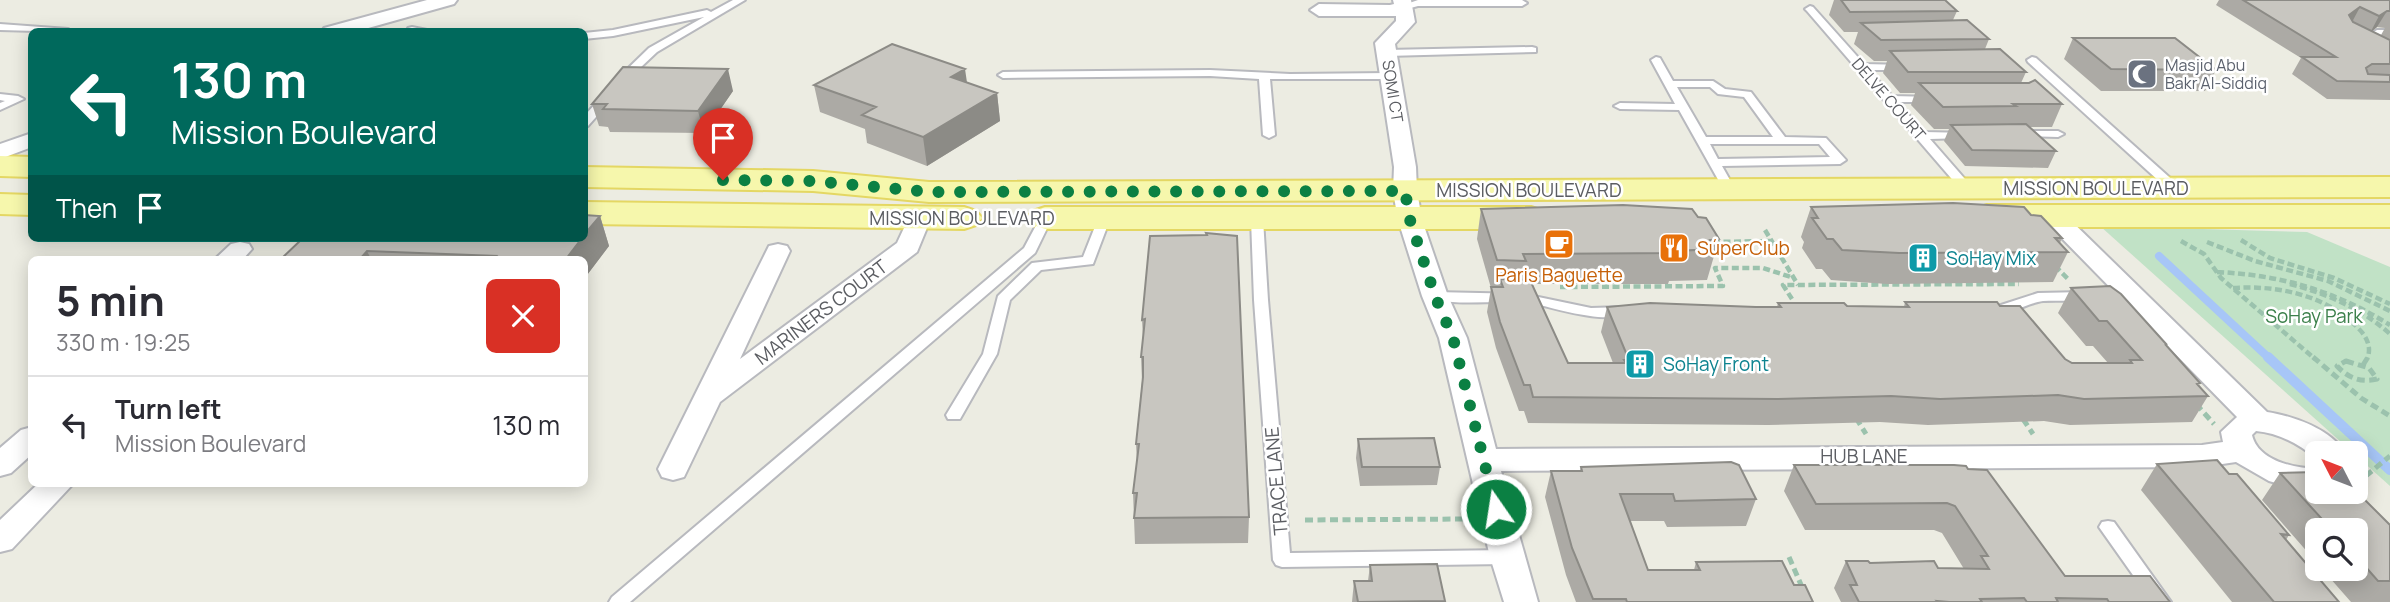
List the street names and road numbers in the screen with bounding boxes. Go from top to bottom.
street label: DELVE COURT [1847,53,1931,145]
street label: SOMI CT [1377,58,1409,124]
street label: MISSION BOULEVARD [2003,175,2189,201]
street label: MISSION BOULEVARD [1436,177,1622,203]
street label: MISSION BOULEVARD [869,205,1055,231]
street label: MARINERS COURT [749,253,893,370]
street label: TRACE LANE [1258,426,1294,536]
street label: HUB LANE [1820,443,1908,469]

